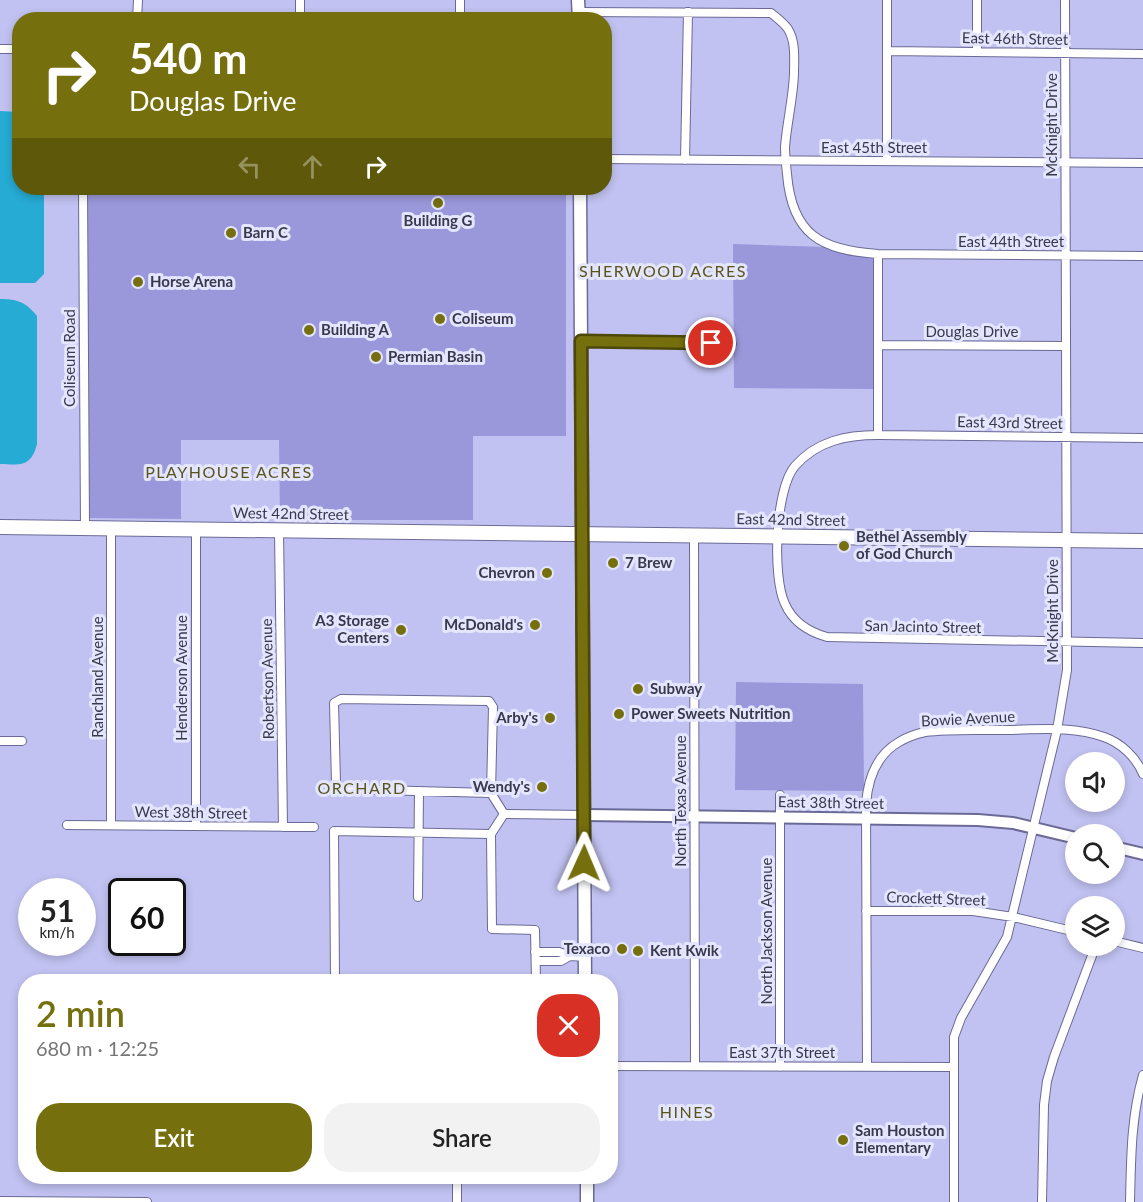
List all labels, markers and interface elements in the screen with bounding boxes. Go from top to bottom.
street label: East 46th Street [962,28,1069,48]
text: 540 m [129,33,247,83]
icon: right [30,36,108,114]
street label: McKnight Drive [1042,73,1060,177]
text: Douglas Drive [129,84,297,117]
street label: East 45th Street [821,138,928,156]
icon: left [233,150,266,183]
icon: ahead [296,150,329,183]
icon: right [359,150,392,183]
marker: Building G [431,196,445,210]
place label: Building G [404,211,473,229]
place label: Barn C [243,223,288,241]
marker: Barn C [224,226,238,240]
street label: East 44th Street [958,232,1065,250]
district label: SHERWOOD ACRES [579,261,747,280]
place label: Horse Arena [150,272,233,290]
marker: Horse Arena [131,275,145,289]
street label: Coliseum Road [60,309,78,407]
place label: Coliseum [452,309,514,327]
marker: Coliseum [433,312,447,326]
pin [685,317,736,368]
place label: Building A [321,320,390,338]
street label: Douglas Drive [925,322,1019,340]
marker: Building A [302,323,316,337]
icon: arrive [694,326,727,359]
place label: Permian Basin [388,347,483,365]
marker: Permian Basin [369,350,383,364]
street label: East 43rd Street [957,412,1064,432]
district label: PLAYHOUSE ACRES [145,462,313,481]
street label: West 42nd Street [233,503,350,523]
street label: East 42nd Street [736,509,846,529]
place label: Bethel Assembly of God Church [856,527,967,562]
marker: Bethel Assembly of God Church [837,539,851,553]
place label: 7 Brew [625,553,672,571]
marker: 7 Brew [606,556,620,570]
street label: McKnight Drive [1043,559,1061,663]
place label: Chevron [478,563,535,581]
marker: Chevron [540,566,554,580]
place label: A3 Storage Centers [314,611,389,646]
street label: Henderson Avenue [172,615,190,741]
place label: McDonald's [444,615,523,633]
street label: Ranchland Avenue [88,616,106,738]
street label: San Jacinto Street [864,616,982,636]
street label: Robertson Avenue [257,618,277,740]
marker: McDonald's [528,618,542,632]
marker: A3 Storage Centers [394,623,408,637]
place label: Subway [650,679,702,697]
marker: Subway [631,682,645,696]
place label: Power Sweets Nutrition [631,704,791,722]
marker: Power Sweets Nutrition [612,707,626,721]
street label: Bowie Avenue [920,707,1016,729]
place label: Arby's [495,708,538,726]
marker: Arby's [543,711,557,725]
street label: North Texas Avenue [671,735,689,867]
map controls [1065,752,1125,956]
button: sound [1065,752,1125,812]
place label: Wendy's [473,777,530,795]
district label: ORCHARD [317,778,407,797]
marker: Wendy's [535,780,549,794]
street label: East 38th Street [778,792,885,812]
street label: West 38th Street [134,802,248,822]
button: search [1065,824,1125,884]
position arrow [552,831,616,895]
street label: North Jackson Avenue [757,857,775,1004]
speed limit sign: 60 [108,878,186,956]
street label: Crockett Street [886,887,987,909]
text: 51 [40,892,74,928]
button: layers [1065,896,1125,956]
text: km/h [39,923,75,941]
place label: Texaco [564,939,610,957]
place label: Kent Kwik [650,941,720,959]
marker: Texaco [615,942,629,956]
marker: Kent Kwik [631,944,645,958]
text: 2 min [36,991,125,1035]
button: close [537,994,600,1057]
text: 680 m · 12:25 [36,1036,159,1060]
street label: East 37th Street [729,1043,836,1061]
district label: HINES [660,1102,714,1121]
button: Exit [36,1103,312,1172]
button: Share [324,1103,600,1172]
place label: Sam Houston Elementary [855,1121,945,1156]
marker: Sam Houston Elementary [836,1133,850,1147]

